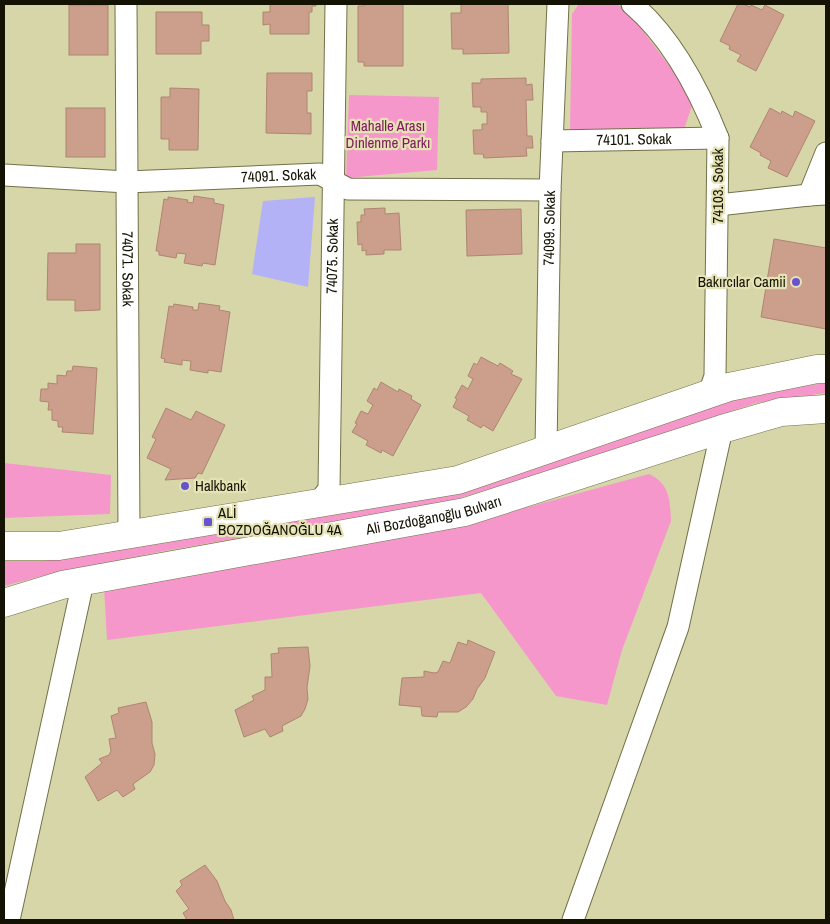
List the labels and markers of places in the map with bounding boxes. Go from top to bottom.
place label: Bakırcılar Camii [698,271,786,292]
marker: Bakırcılar Camii [790,276,802,288]
place label: Halkbank [195,475,247,496]
marker: Halkbank [179,480,191,492]
place label: ALİ BOZDOĞANOĞLU 4A [217,502,343,540]
marker: ALİ BOZDOĞANOĞLU 4A [202,516,214,528]

